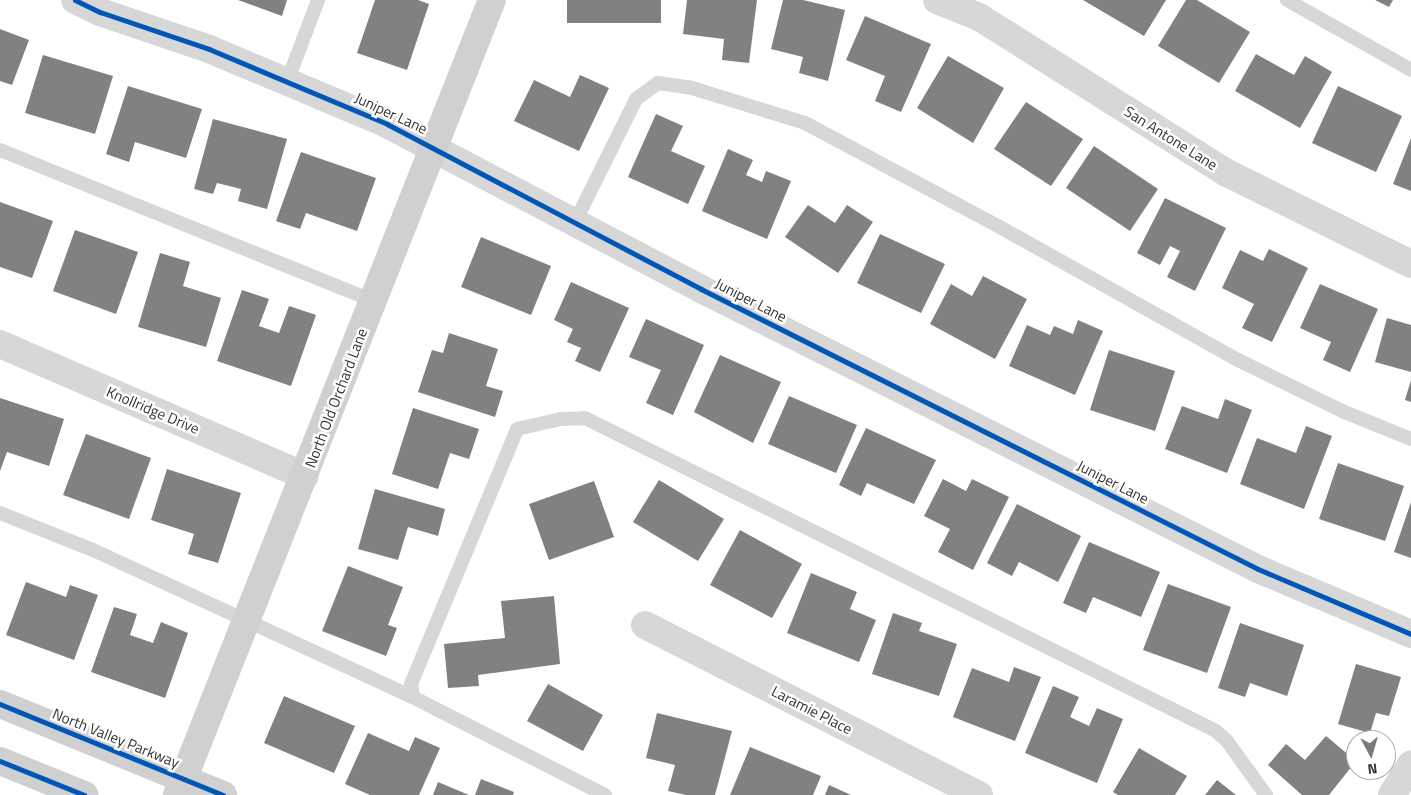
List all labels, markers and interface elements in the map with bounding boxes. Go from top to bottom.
street label: Juniper Lane [352,88,430,138]
street label: San Antone Lane [1121,102,1221,174]
street label: Juniper Lane [712,274,790,326]
street label: North Old Orchard Lane [301,326,371,470]
street label: Knollridge Drive [104,382,202,438]
street label: Juniper Lane [1074,456,1152,508]
street label: Laramie Place [769,682,855,738]
street label: North Valley Parkway [50,704,182,772]
north arrow [1346,730,1396,780]
text: N [1367,758,1378,780]

